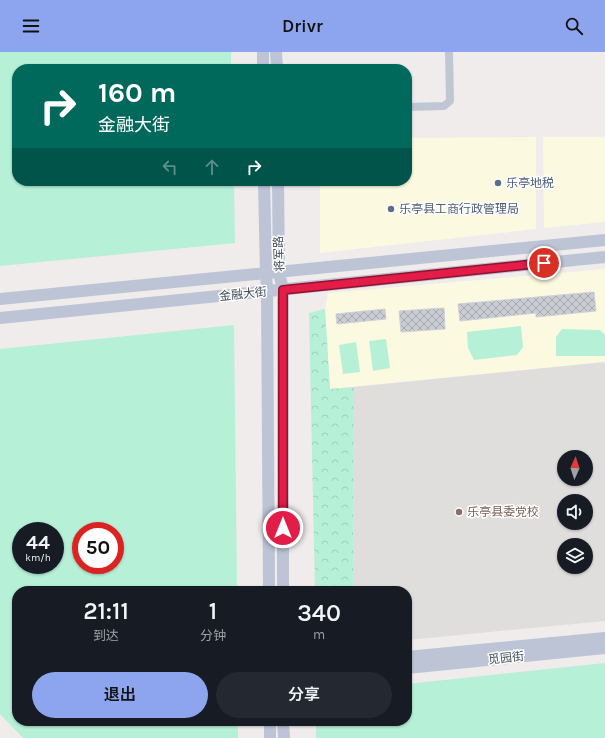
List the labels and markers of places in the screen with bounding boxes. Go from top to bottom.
place label: 乐亭地税 [506,176,554,190]
marker: 乐亭地税 [493,178,503,188]
place label: 乐亭县工商行政管理局 [399,202,519,216]
marker: 乐亭县工商行政管理局 [386,204,396,214]
pin [527,246,561,280]
place label: 乐亭县委党校 [467,505,539,519]
marker: 乐亭县委党校 [454,507,464,517]

